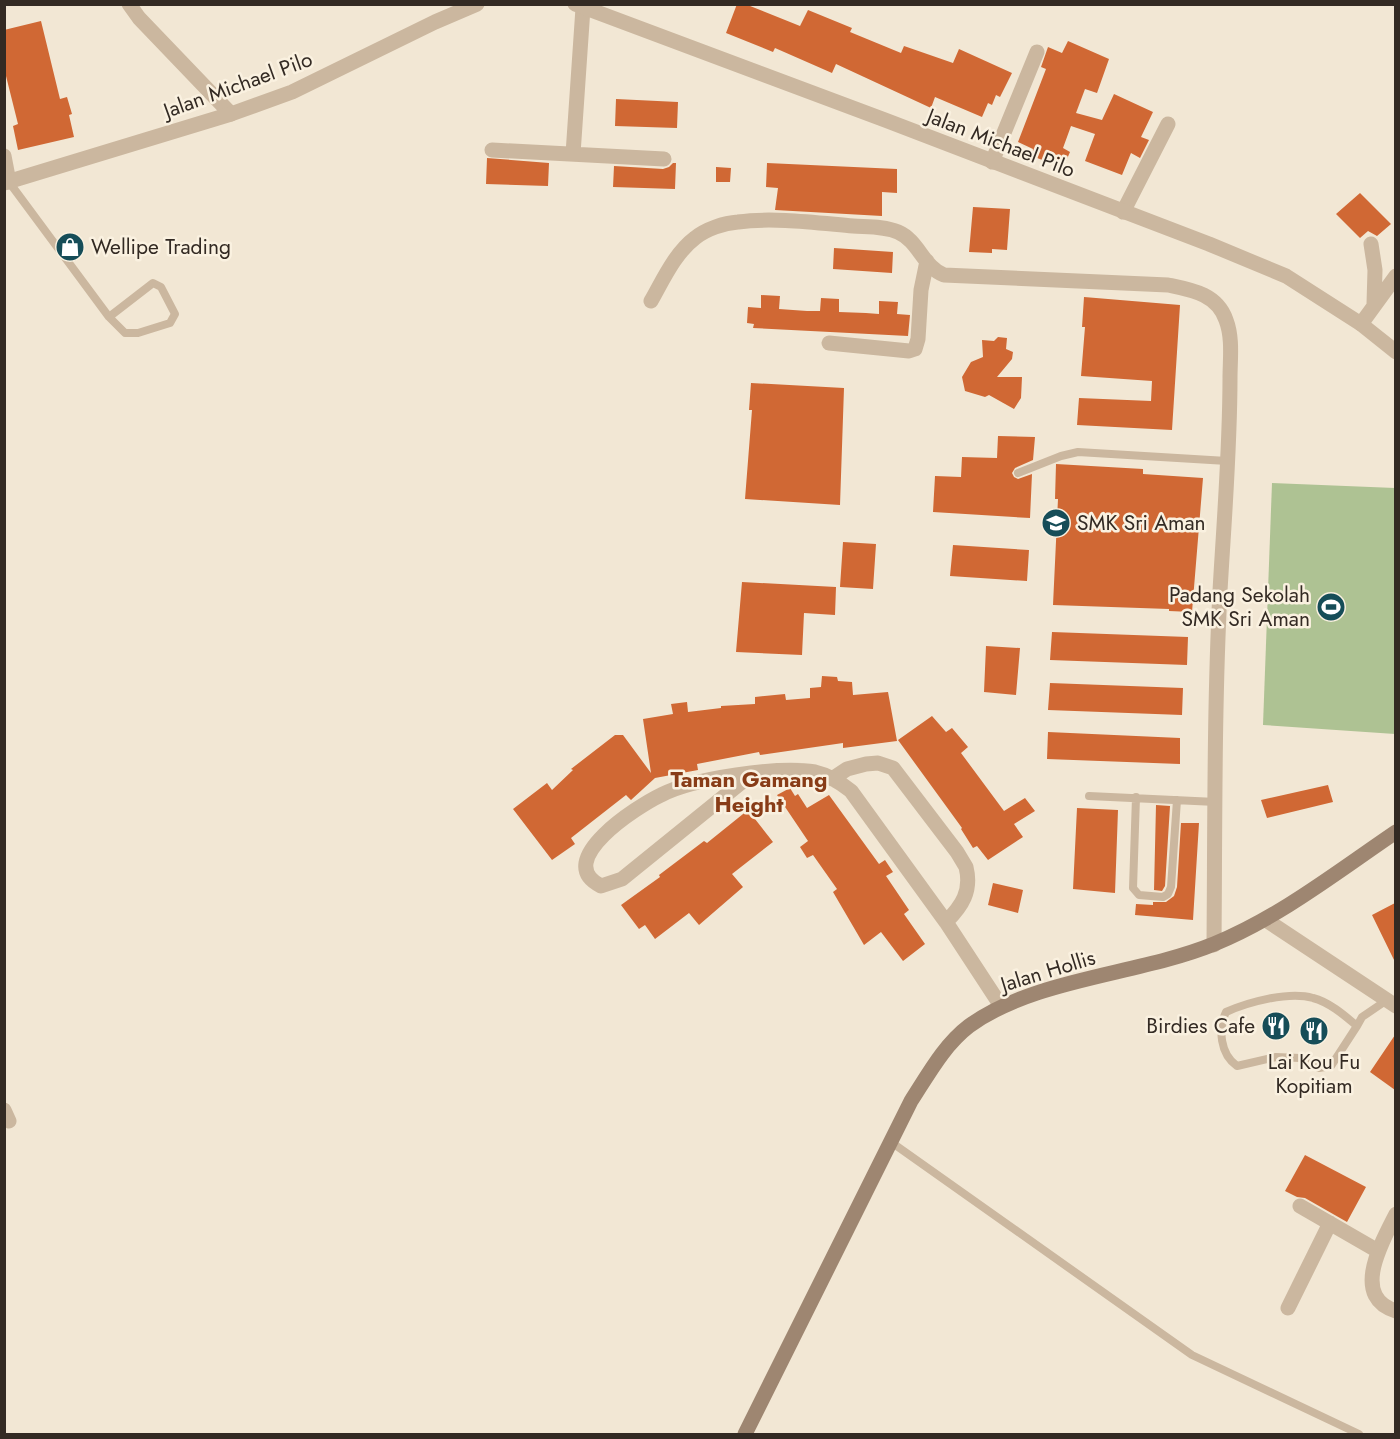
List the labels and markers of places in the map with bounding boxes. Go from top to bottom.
shop icon: Wellipe Trading [54,231,86,263]
place label: Wellipe Trading [91,232,231,262]
school or university icon: SMK Sri Aman [1040,507,1072,539]
place label: SMK Sri Aman [1077,508,1206,538]
place label: Padang Sekolah SMK Sri Aman [1169,580,1310,634]
sports icon: Padang Sekolah SMK Sri Aman [1315,591,1347,623]
restaurant icon: Birdies Cafe [1260,1010,1292,1042]
place label: Birdies Cafe [1146,1011,1255,1041]
restaurant icon: Lai Kou Fu Kopitiam [1298,1015,1330,1047]
place label: Lai Kou Fu Kopitiam [1268,1047,1360,1101]

